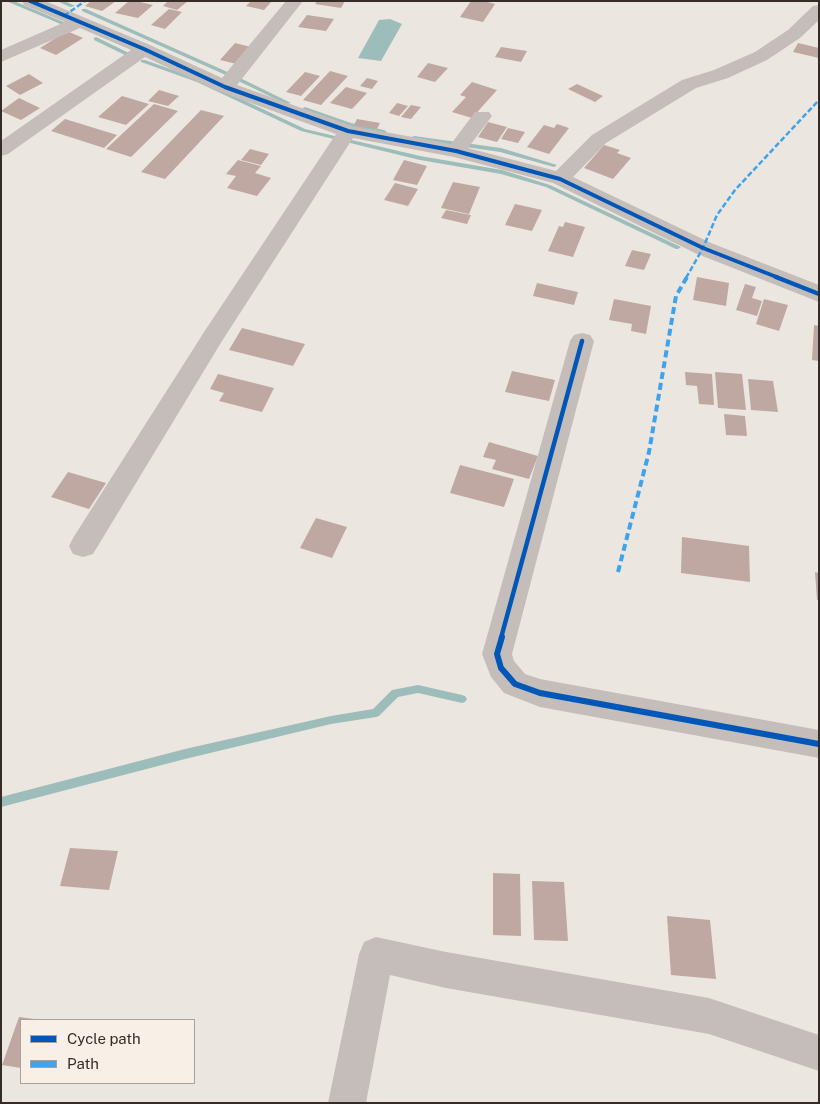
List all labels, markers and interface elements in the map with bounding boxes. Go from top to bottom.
legend [20,1019,195,1084]
text: Cycle path [67,1030,141,1047]
text: Path [67,1055,99,1072]

